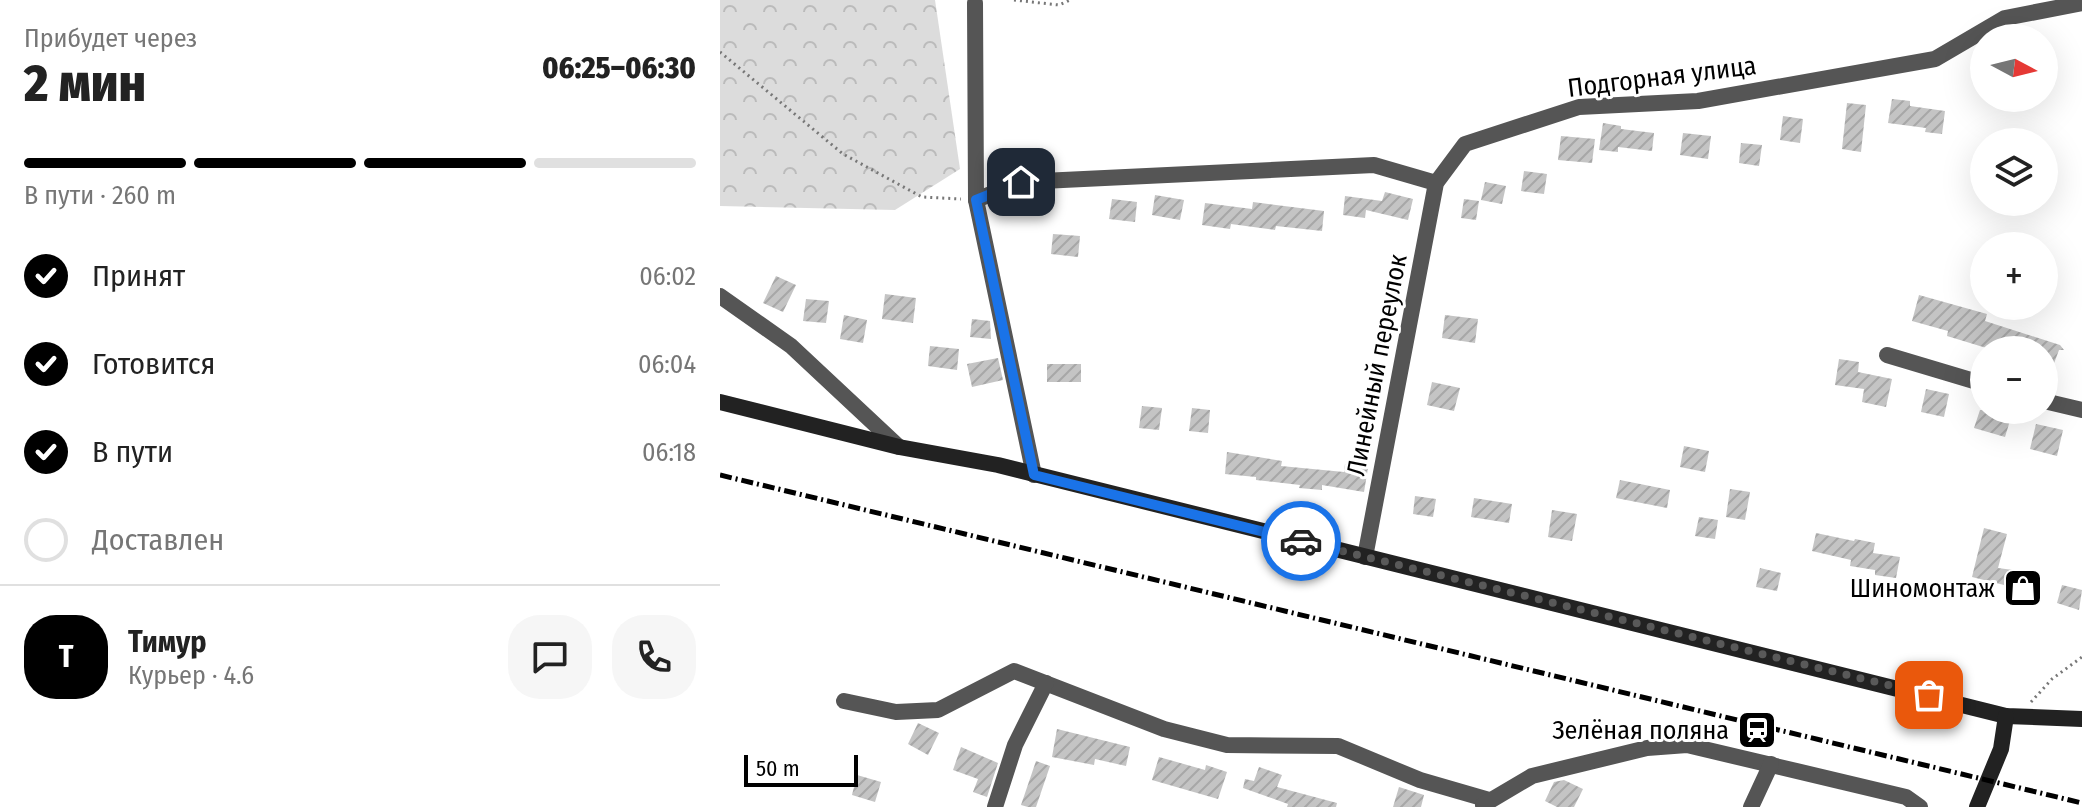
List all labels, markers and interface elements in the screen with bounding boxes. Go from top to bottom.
text: Прибудет через [24,23,197,54]
north arrow [1970,24,2058,112]
map controls [1970,24,2058,424]
text: 06:25–06:30 [542,50,696,86]
street label: Подгорная улица [1566,50,1758,104]
text: 2 мин [24,52,146,115]
button: layers [1970,128,2058,216]
pin [987,148,1055,216]
icon: home [999,160,1043,204]
text: В пути · 260 m [24,180,176,211]
button: + [1970,232,2058,320]
street label: Линейный переулок [1340,252,1414,478]
icon: check [24,254,68,298]
text: Принят [92,258,185,294]
text: 06:02 [639,261,696,292]
button: − [1970,336,2058,424]
icon: check [24,342,68,386]
text: Готовится [92,346,215,382]
text: 06:04 [638,349,696,380]
icon: check [24,430,68,474]
text: В пути [92,434,173,470]
text: 06:18 [642,437,696,468]
courier [1261,501,1341,581]
icon: car [1279,519,1323,563]
text: Доставлен [92,522,224,558]
shop icon: Шиномонтаж [2002,567,2044,609]
place label: Шиномонтаж [1850,573,1995,604]
button: chat [508,615,592,699]
button: phone [612,615,696,699]
text: Тимур [128,624,207,660]
text: Т [59,639,73,675]
text: Курьер · 4.6 [128,660,254,691]
pin [1895,661,1963,729]
icon: bag [1907,673,1951,717]
station icon: Зелёная поляна [1736,709,1778,751]
place label: Зелёная поляна [1552,715,1729,746]
scale bar [744,751,858,787]
text: 50 m [756,755,800,782]

